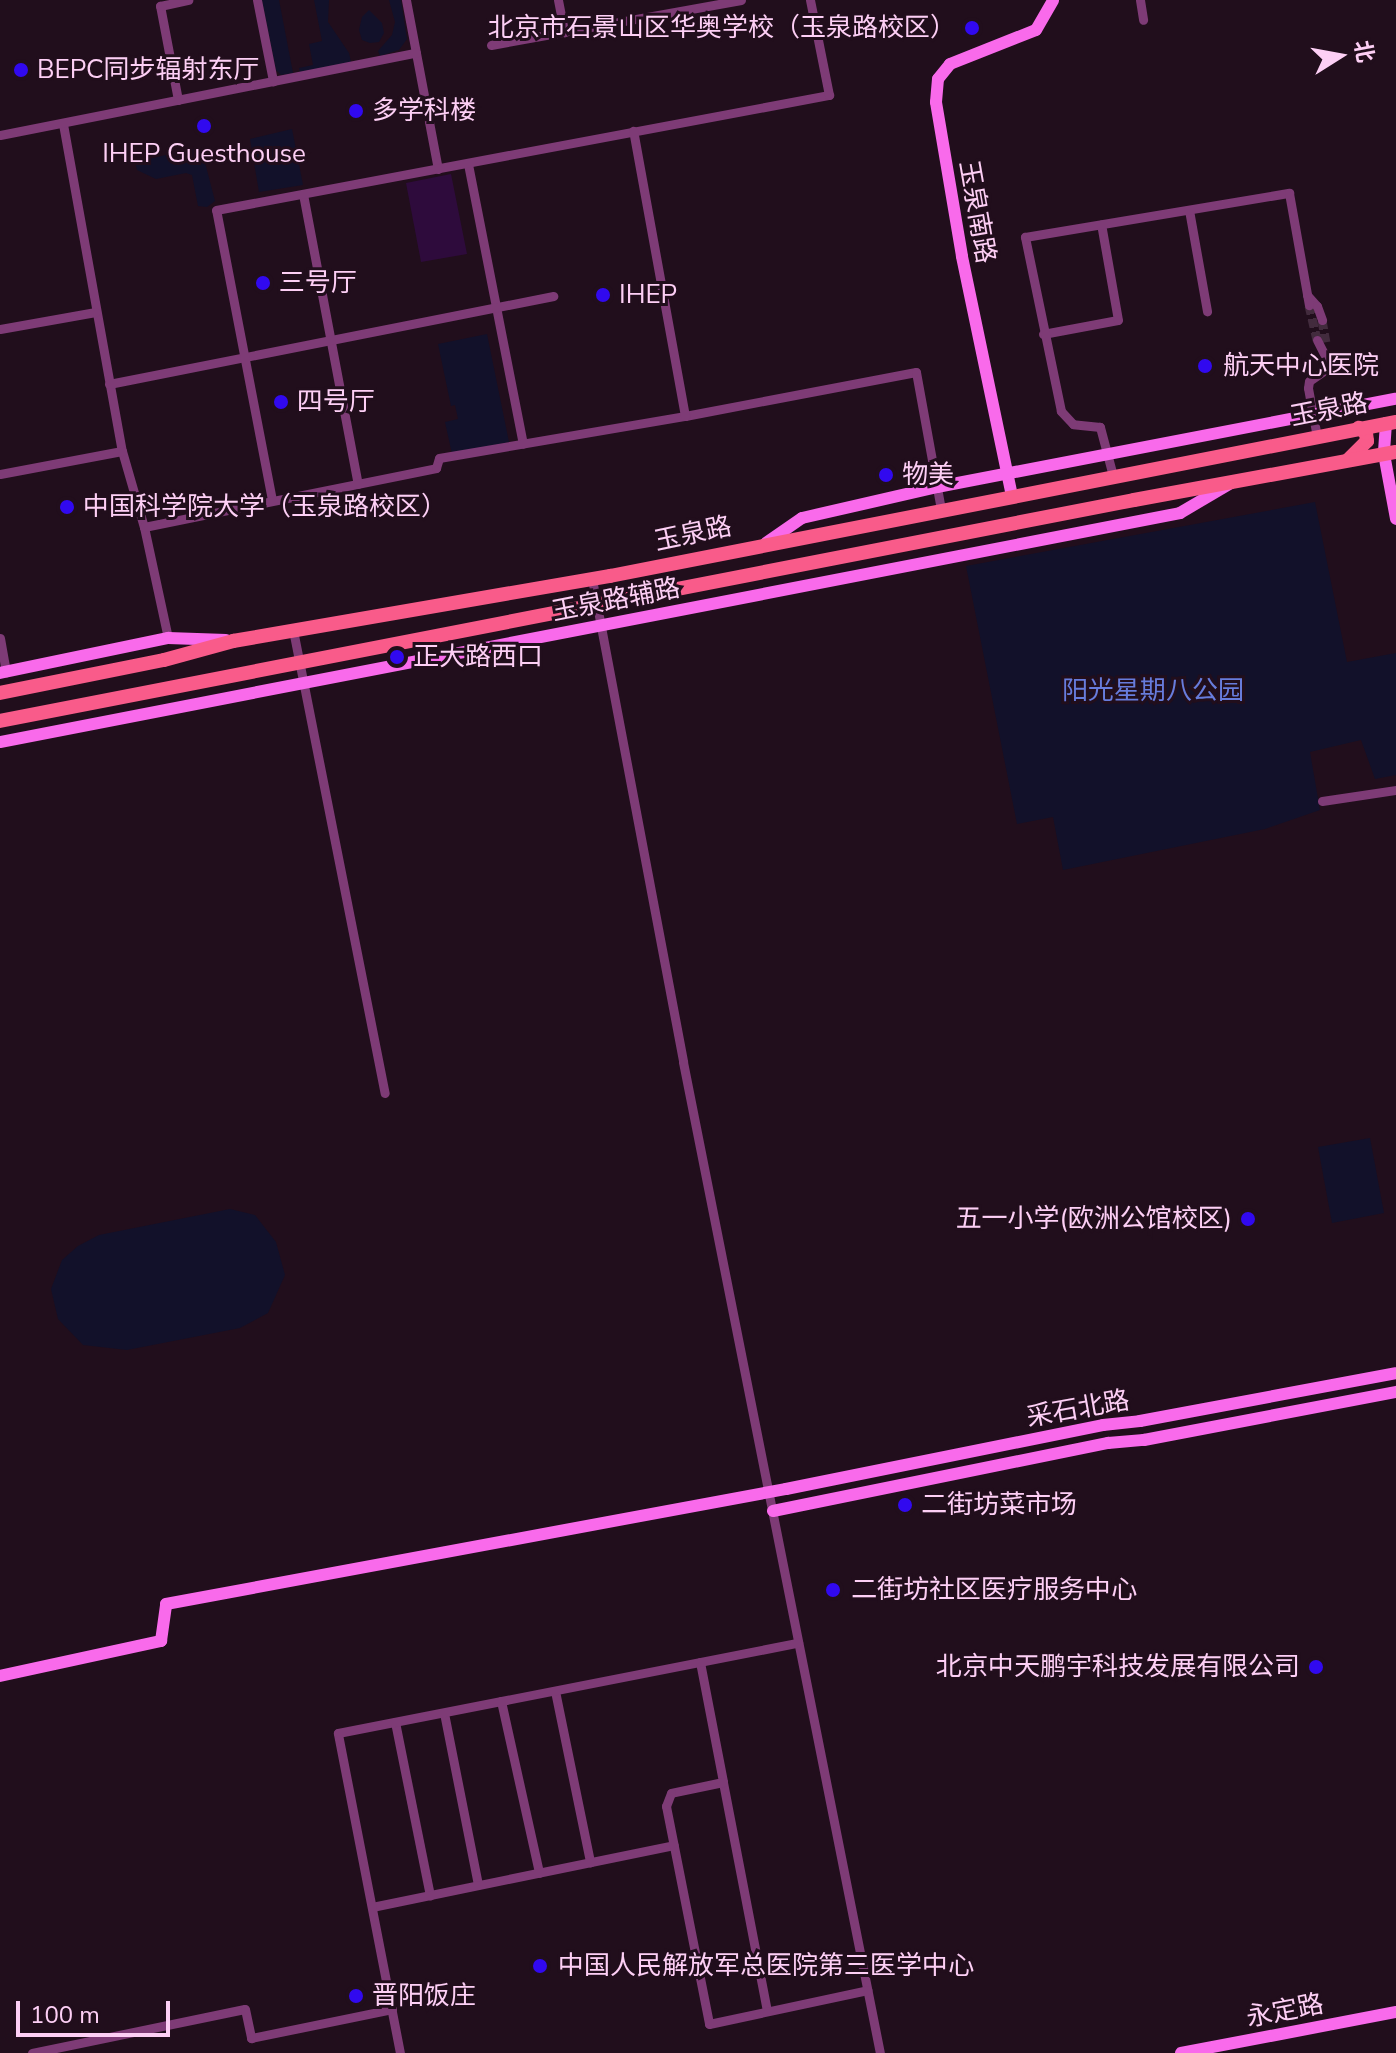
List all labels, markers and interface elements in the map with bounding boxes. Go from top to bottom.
place label: 北京市石景山区华奥学校（玉泉路校区） [488,12,956,44]
north arrow [1300,16,1380,96]
marker: 北京市石景山区华奥学校（玉泉路校区） [963,19,981,37]
text: 北 [1347,38,1380,65]
place label: BEPC同步辐射东厅 [37,54,259,86]
marker: BEPC同步辐射东厅 [12,61,30,79]
place label: 多学科楼 [372,95,476,127]
marker: 多学科楼 [347,102,365,120]
marker: IHEP Guesthouse [195,117,213,135]
place label: IHEP Guesthouse [102,138,306,170]
street label: 玉泉南路 [953,158,1001,266]
place label: 三号厅 [279,267,357,299]
marker: 三号厅 [254,274,272,292]
place label: IHEP [619,279,677,311]
marker: IHEP [594,286,612,304]
place label: 航天中心医院 [1223,350,1379,382]
marker: 航天中心医院 [1194,355,1216,377]
place label: 四号厅 [297,386,375,418]
street label: 玉泉路 [1288,387,1370,433]
marker: 四号厅 [272,393,290,411]
place label: 物美 [902,459,954,491]
marker: 物美 [877,466,895,484]
place label: 中国科学院大学（玉泉路校区） [83,491,447,523]
marker: 中国科学院大学（玉泉路校区） [58,498,76,516]
street label: 玉泉路 [652,511,734,557]
street label: 玉泉路辅路 [549,572,683,628]
place label: 正大路西口 [413,641,543,673]
marker: 正大路西口 [388,648,406,666]
park label: 阳光星期八公园 [1062,675,1244,707]
place label: 五一小学(欧洲公馆校区) [956,1203,1232,1235]
marker: 五一小学(欧洲公馆校区) [1239,1210,1257,1228]
street label: 采石北路 [1024,1385,1132,1433]
place label: 二街坊菜市场 [921,1489,1077,1521]
marker: 二街坊菜市场 [896,1496,914,1514]
place label: 二街坊社区医疗服务中心 [851,1574,1137,1606]
marker: 二街坊社区医疗服务中心 [822,1579,844,1601]
place label: 北京中天鹏宇科技发展有限公司 [936,1651,1300,1683]
marker: 北京中天鹏宇科技发展有限公司 [1307,1658,1325,1676]
place label: 中国人民解放军总医院第三医学中心 [558,1950,974,1982]
marker: 中国人民解放军总医院第三医学中心 [529,1955,551,1977]
place label: 晋阳饭庄 [372,1980,476,2012]
scale bar [20,1985,174,2035]
marker: 晋阳饭庄 [347,1987,365,2005]
street label: 永定路 [1244,1988,1326,2034]
text: 100 m [30,1999,100,2031]

